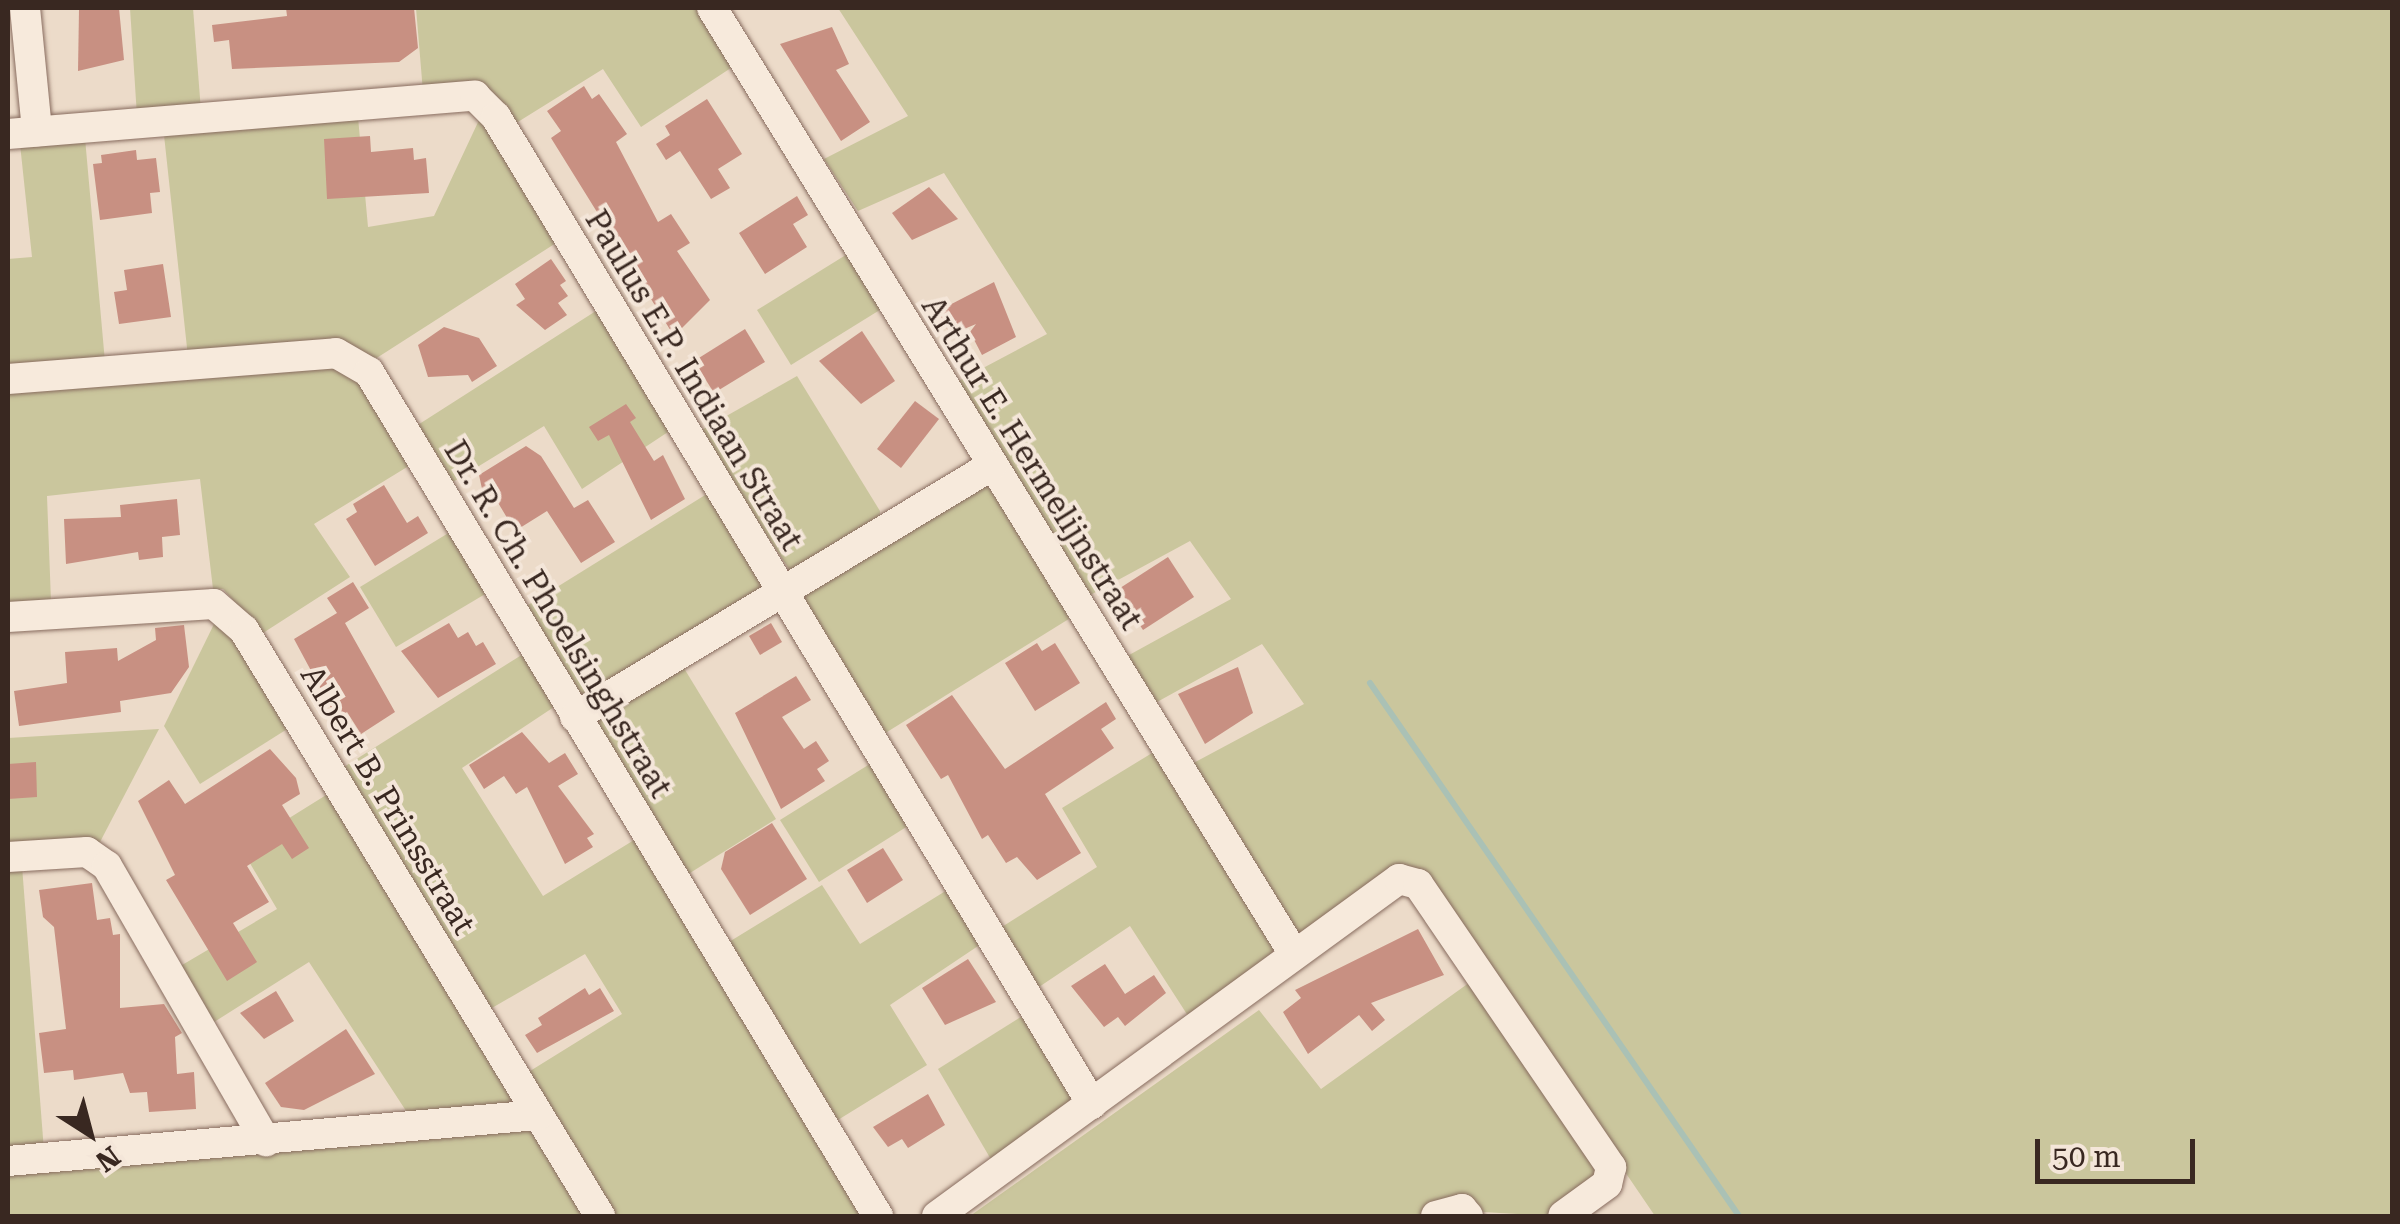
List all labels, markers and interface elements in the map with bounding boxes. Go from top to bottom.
street label: Paulus E.P. Indiaan Straat [577,203,811,557]
street label: Arthur E. Hermelijnstraat [913,289,1151,637]
street label: Dr. R. Ch. Phoelsinghstraat [436,433,680,805]
street label: Albert B. Prinsstraat [292,659,484,941]
north arrow [40,1084,140,1184]
scale bar [2040,1119,2200,1181]
text: N [90,1139,126,1178]
text: 50 m [2052,1139,2121,1174]

